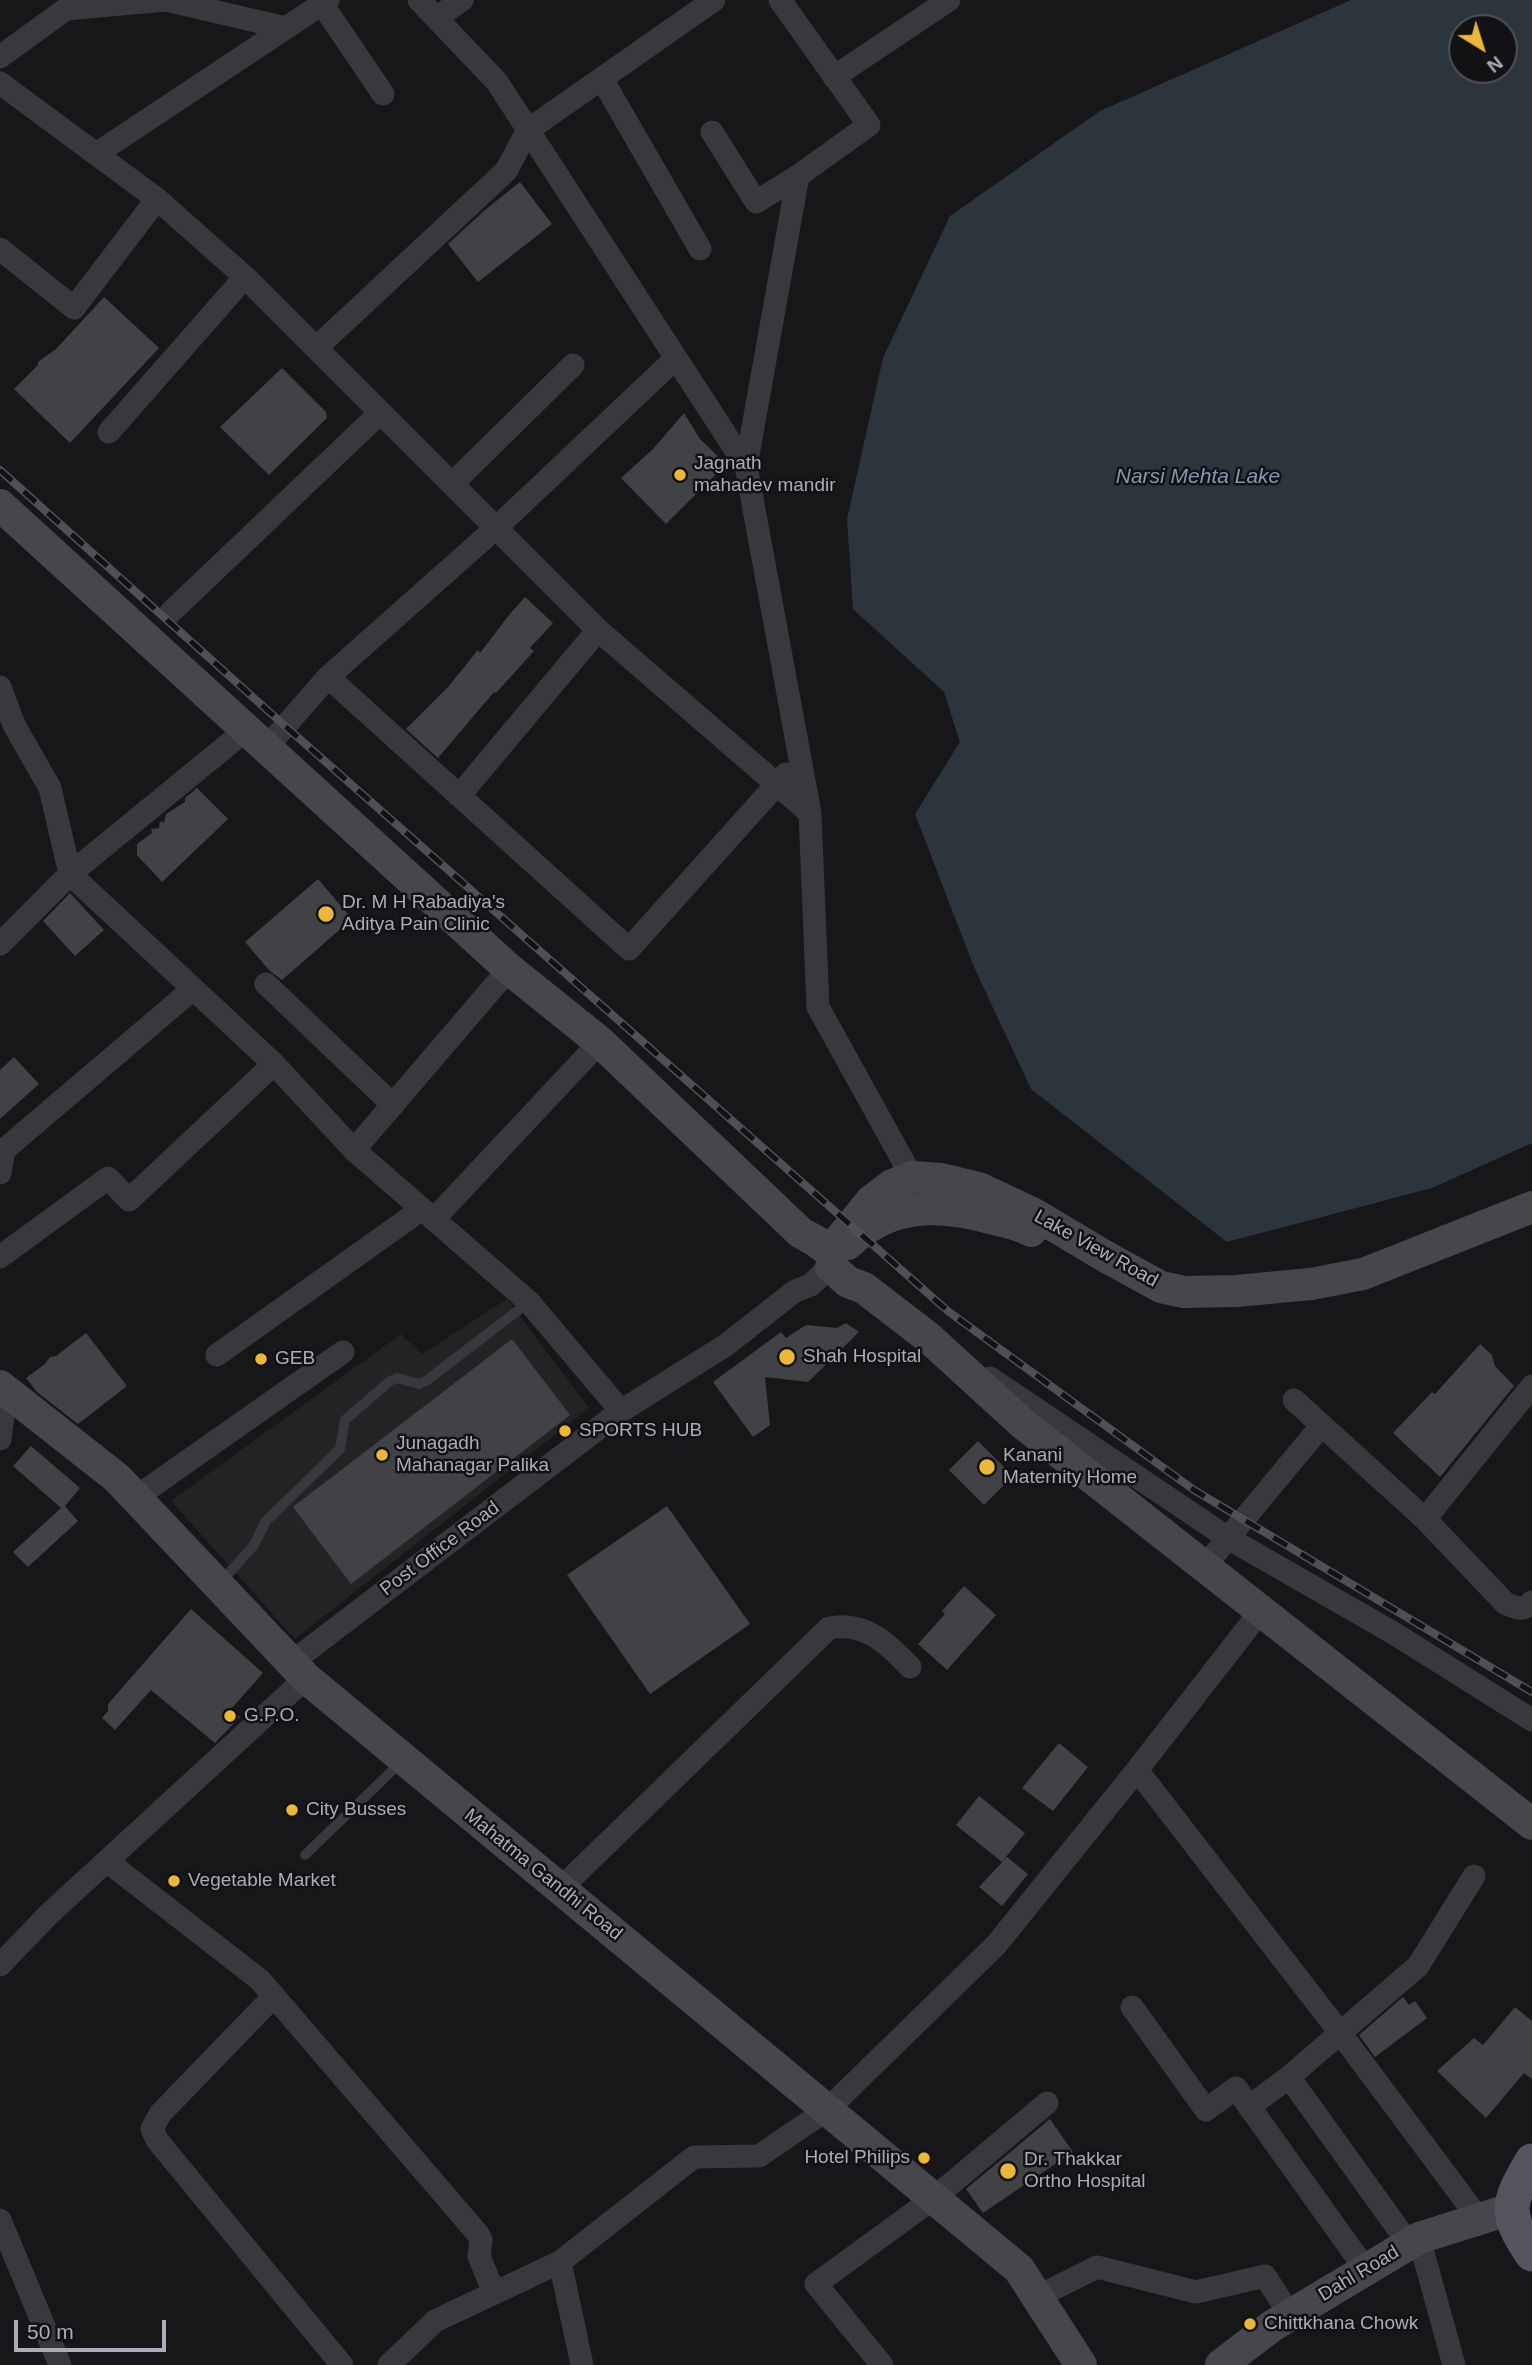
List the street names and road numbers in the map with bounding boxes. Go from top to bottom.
street label: Lake View Road [1030,1206,1162,1292]
street label: Post Office Road [376,1497,504,1601]
street label: Mahatma Gandhi Road [459,1804,627,1946]
street label: Dahl Road [1315,2241,1403,2307]

